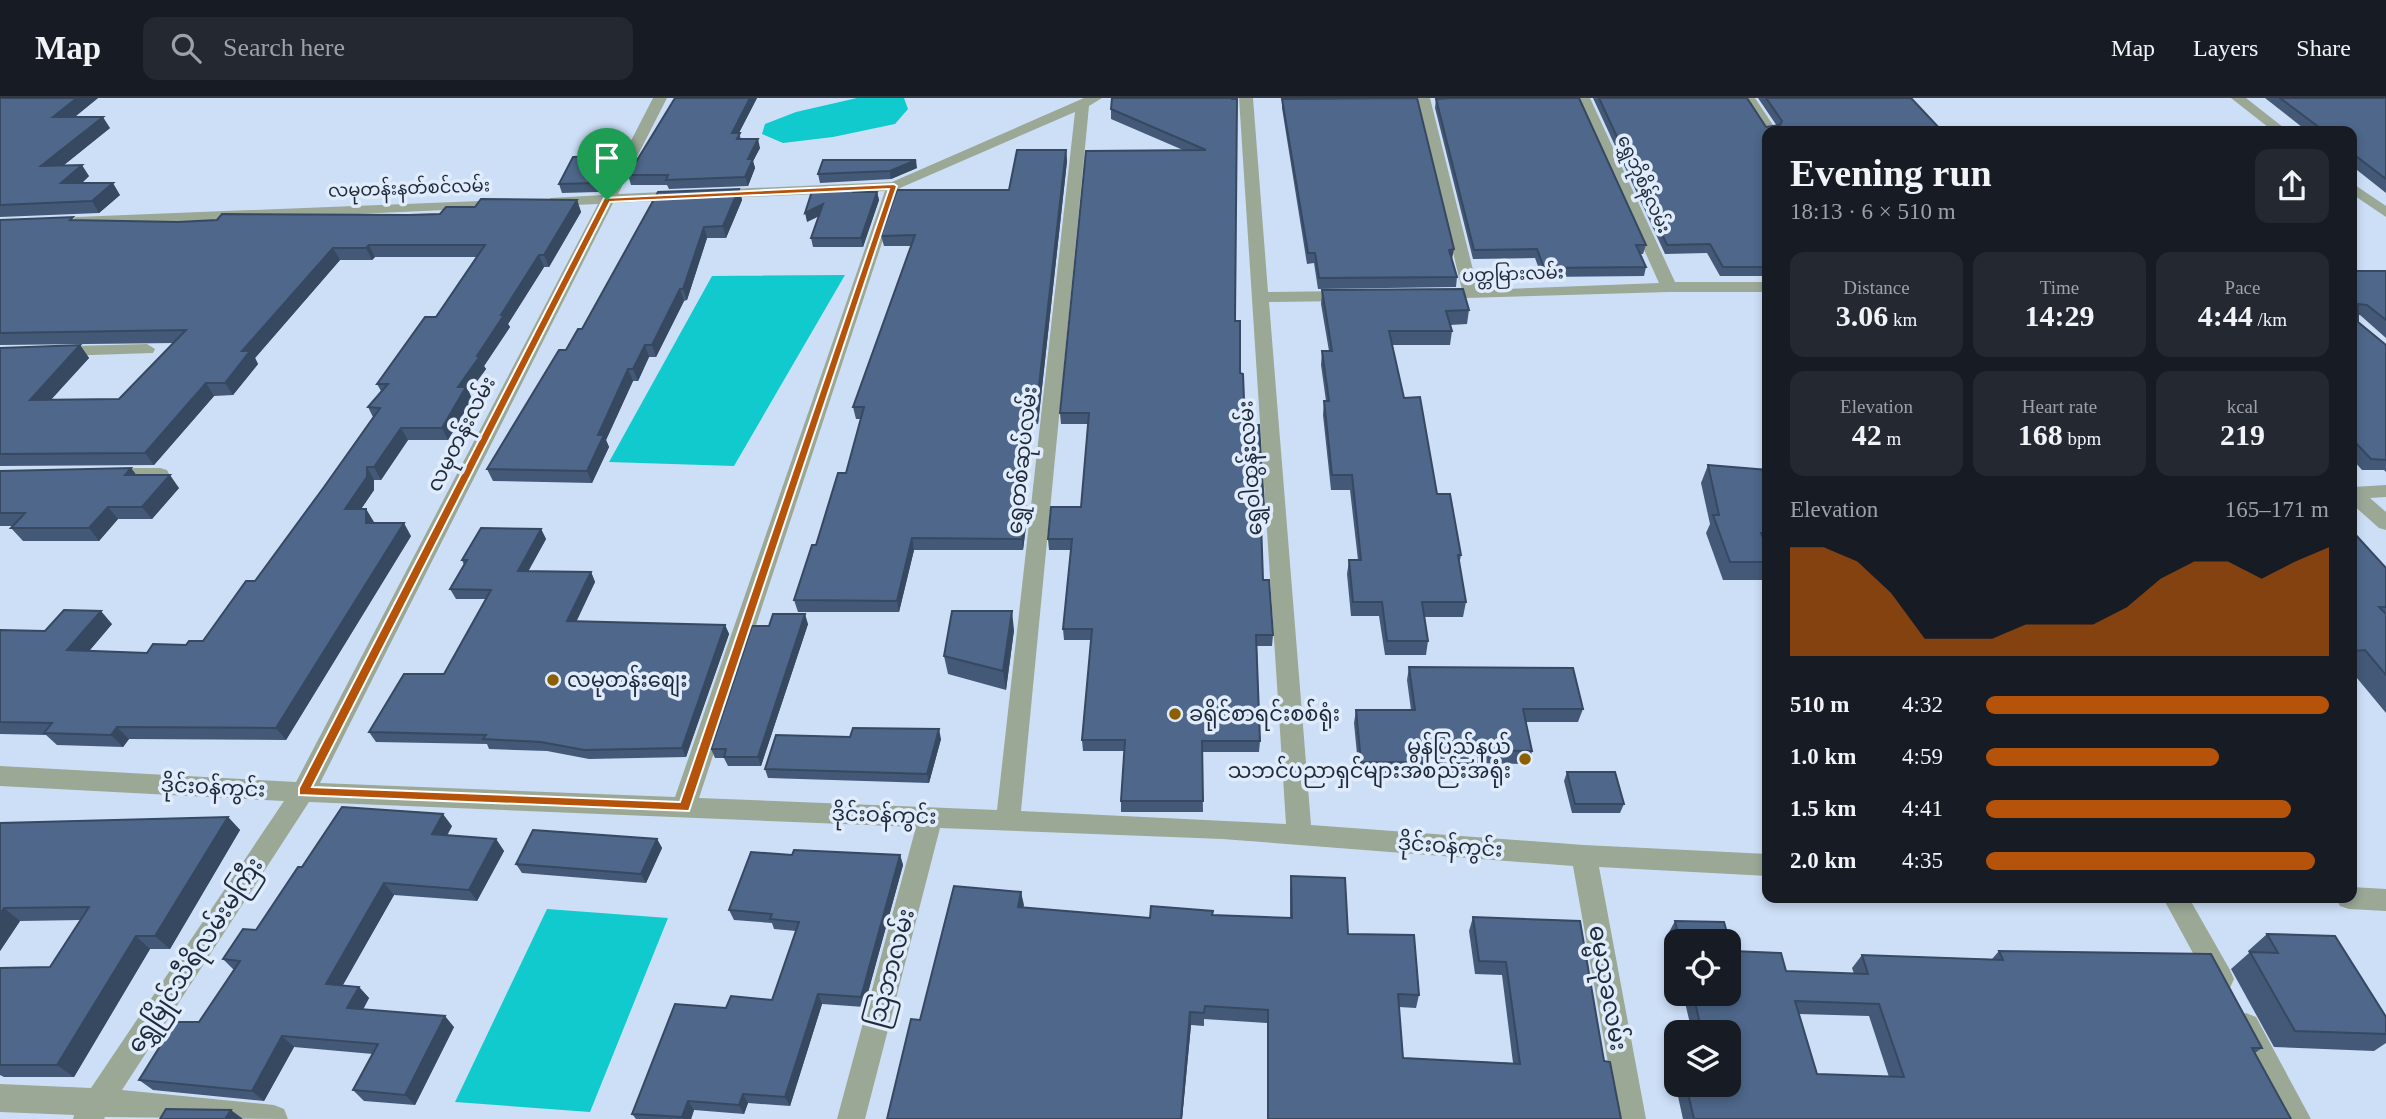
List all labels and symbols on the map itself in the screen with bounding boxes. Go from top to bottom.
pin [577,128,637,200]
street label: ရွှေဘိုစိန်လမ်း [1609,130,1678,238]
street label: လမုတန်းနတ်စင်လမ်း [328,172,491,206]
street label: ပတ္တမြားလမ်း [1462,259,1564,291]
street label: လမုတန်းလမ်း [418,371,505,498]
street label: ရွှေတစ်ဆုပ်လမ်း [998,385,1047,535]
street label: ရွှေဝါထွန်းလမ်း [1229,399,1272,537]
place label: လမုတန်းစျေး [567,664,687,698]
marker: လမုတန်းစျေး [545,672,561,688]
place label: ခရိုင်စာရင်းစစ်ရုံး [1189,698,1340,731]
marker: ခရိုင်စာရင်းစစ်ရုံး [1167,706,1183,722]
place label: မွန်ပြည်နယ် သဘင်ပညာရှင်များအစည်းအရုံး [1228,731,1511,789]
marker: မွန်ပြည်နယ် သဘင်ပညာရှင်များအစည်းအရုံး [1517,751,1533,767]
street label: ဒိုင်းဝန်ကွင်း [160,768,266,807]
street label: ဒိုင်းဝန်ကွင်း [831,797,937,834]
street label: ဒိုင်းဝန်ကွင်း [1396,826,1503,867]
street label: ရွှေမြိုင်သီရိလမ်းမကြီး [120,851,273,1061]
street label: သြဘာလမ်း [860,905,925,1032]
street label: ဓမ္မသုခလမ်း [1578,923,1635,1054]

